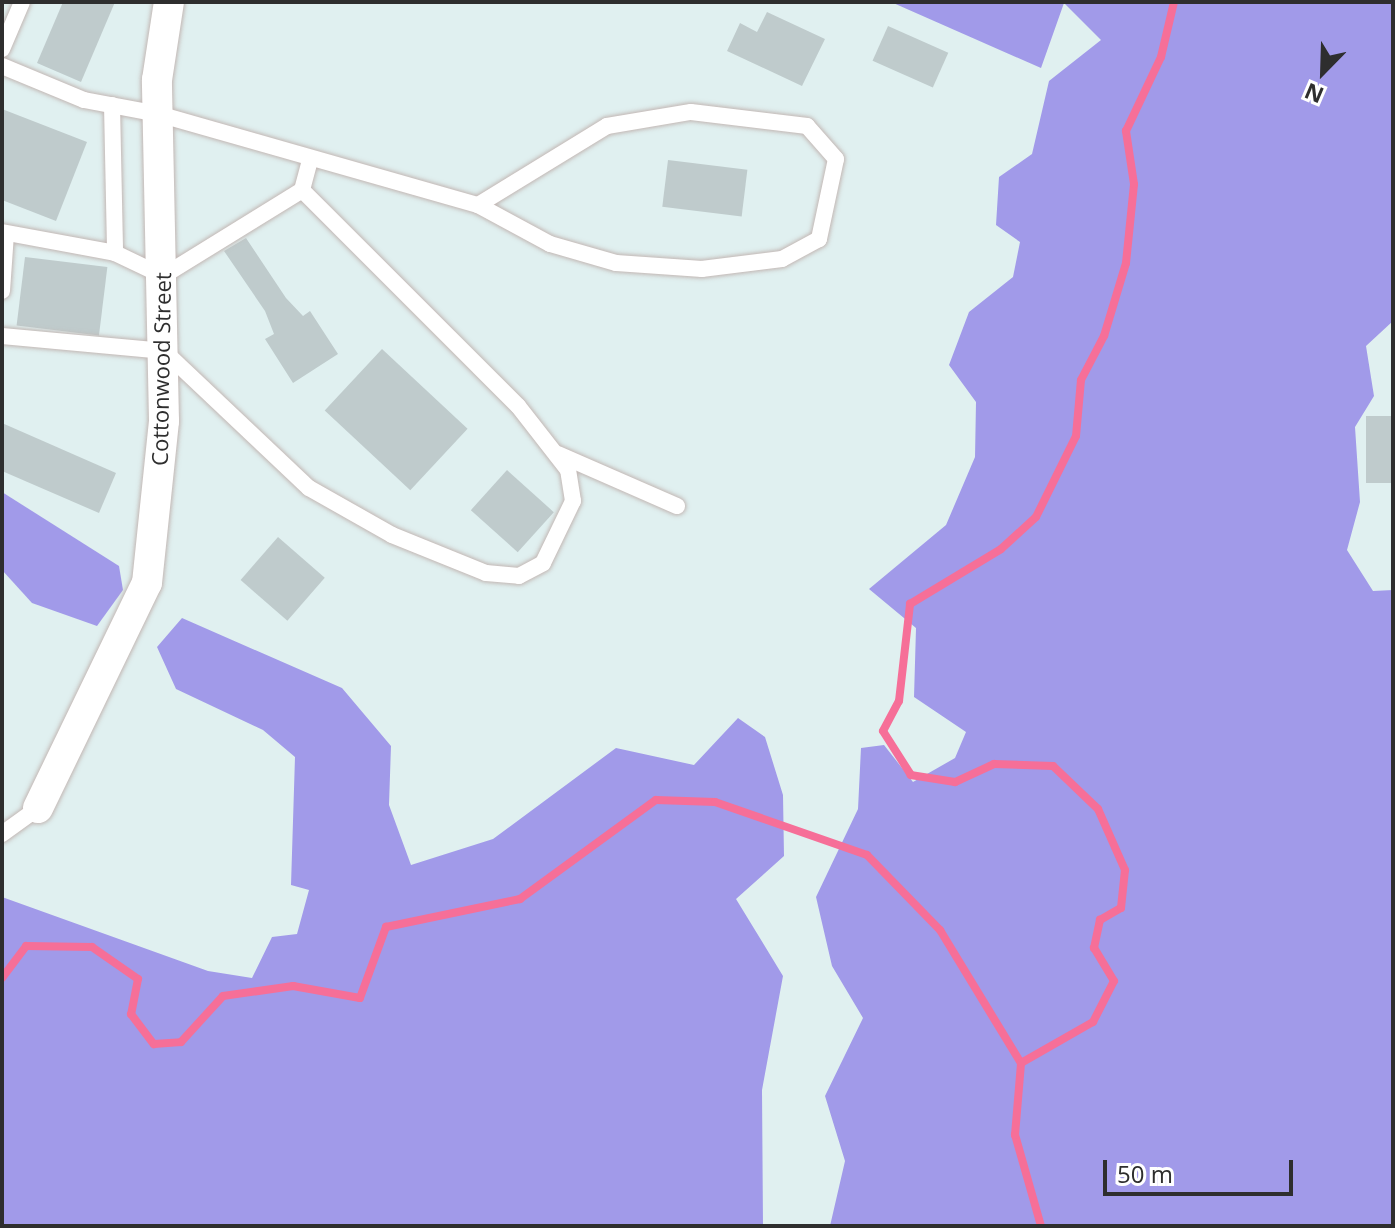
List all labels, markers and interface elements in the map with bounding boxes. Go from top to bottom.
north arrow [1283,32,1363,112]
text: N [1300,77,1328,111]
street label: Cottonwood Street [146,272,176,466]
scale bar [1107,1144,1297,1194]
text: 50 m [1117,1157,1173,1190]

